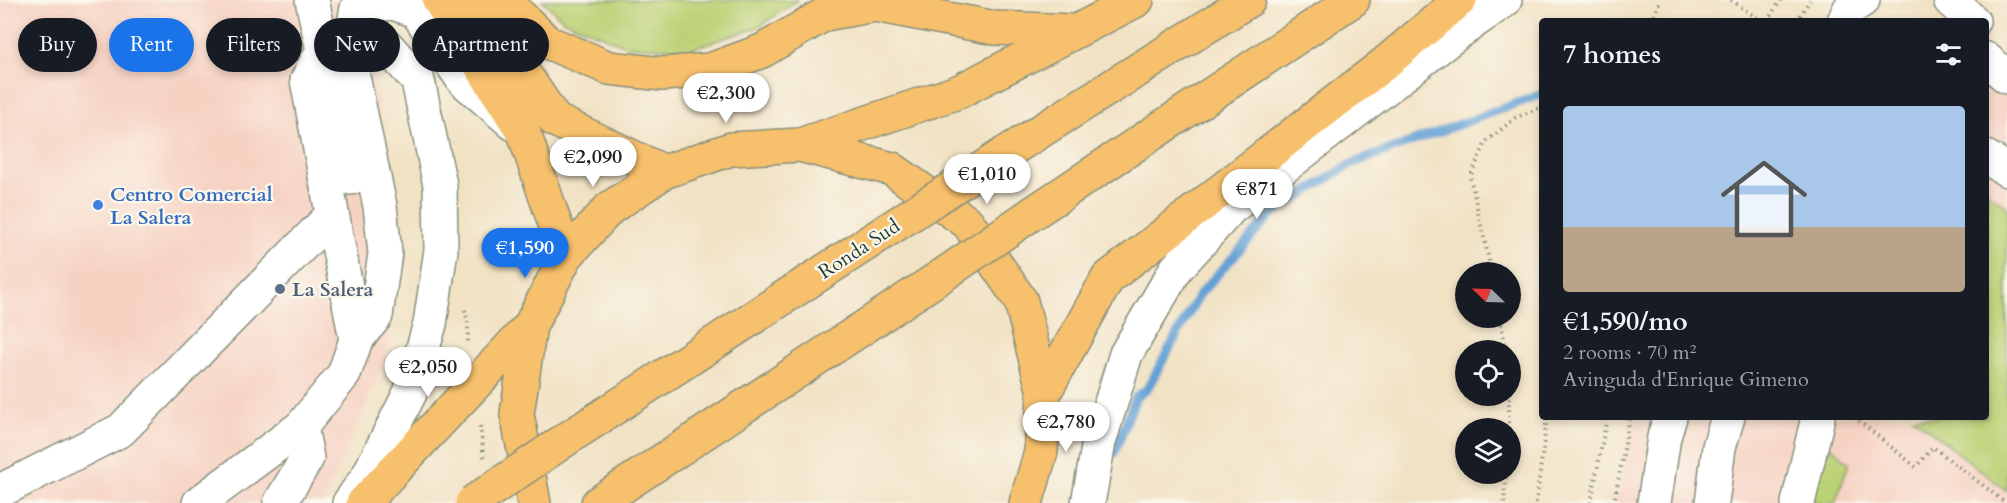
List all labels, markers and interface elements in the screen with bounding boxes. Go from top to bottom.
chip: Buy [18,18,97,72]
chip: Rent [109,18,194,72]
chip: Filters [206,18,302,72]
chip: New [314,18,400,72]
chip: Apartment [412,18,549,72]
text: 7 homes [1563,37,1661,72]
icon: filters [1932,38,1965,71]
pin: €2,300 [677,73,775,124]
text: €2,300 [697,79,755,106]
pin: €2,090 [544,137,642,188]
text: €2,090 [564,143,622,170]
icon: home [1710,145,1818,253]
pin: €1,010 [938,154,1036,205]
text: €1,010 [958,160,1016,187]
pin: €871 [1221,169,1293,220]
text: €871 [1236,175,1278,202]
place label: Centro Comercial La Salera [110,181,273,231]
marker: Centro Comercial La Salera [91,198,105,212]
street label: Ronda Sud [813,212,905,285]
pin: €1,590 [476,228,574,279]
text: €1,590 [496,234,554,261]
north arrow [1455,262,1521,328]
map controls [1455,262,1521,484]
place label: La Salera [292,276,373,303]
marker: La Salera [273,282,287,296]
text: €1,590/mo [1563,304,1688,339]
text: 2 rooms · 70 m² [1563,339,1696,366]
button: locate [1455,340,1521,406]
pin: €2,050 [379,347,477,398]
text: €2,050 [399,353,457,380]
text: Avinguda d'Enrique Gimeno [1563,366,1809,393]
pin: €2,780 [1017,402,1115,453]
text: €2,780 [1037,408,1095,435]
button: layers [1455,418,1521,484]

